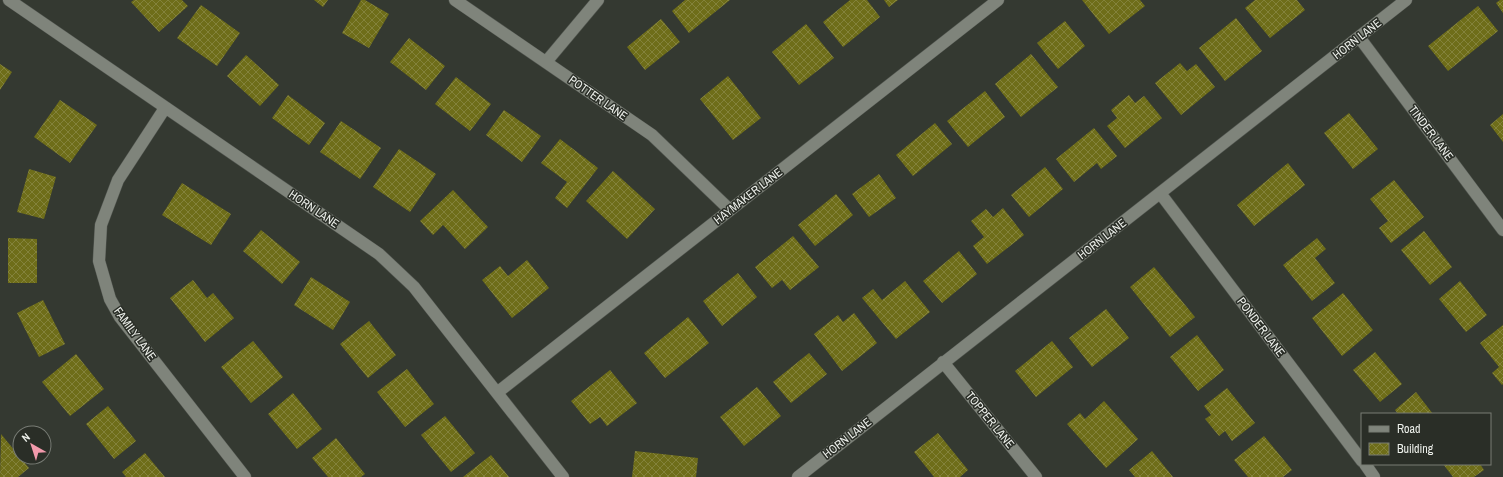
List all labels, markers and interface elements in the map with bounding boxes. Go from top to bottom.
street label: HORN LANE [1329,15,1385,63]
street label: POTTER LANE [565,72,631,124]
street label: TINDER LANE [1405,102,1457,164]
street label: HAYMAKER LANE [710,164,786,228]
street label: HORN LANE [286,186,342,232]
street label: HORN LANE [1074,215,1130,263]
street label: PONDER LANE [1233,294,1289,360]
street label: FAMILY LANE [110,304,160,364]
street label: TOPPER LANE [962,388,1018,452]
legend [1361,413,1491,465]
street label: HORN LANE [819,414,875,462]
text: Road [1397,421,1421,437]
north arrow [12,425,52,465]
text: N [19,430,33,445]
text: Building [1397,441,1434,457]

